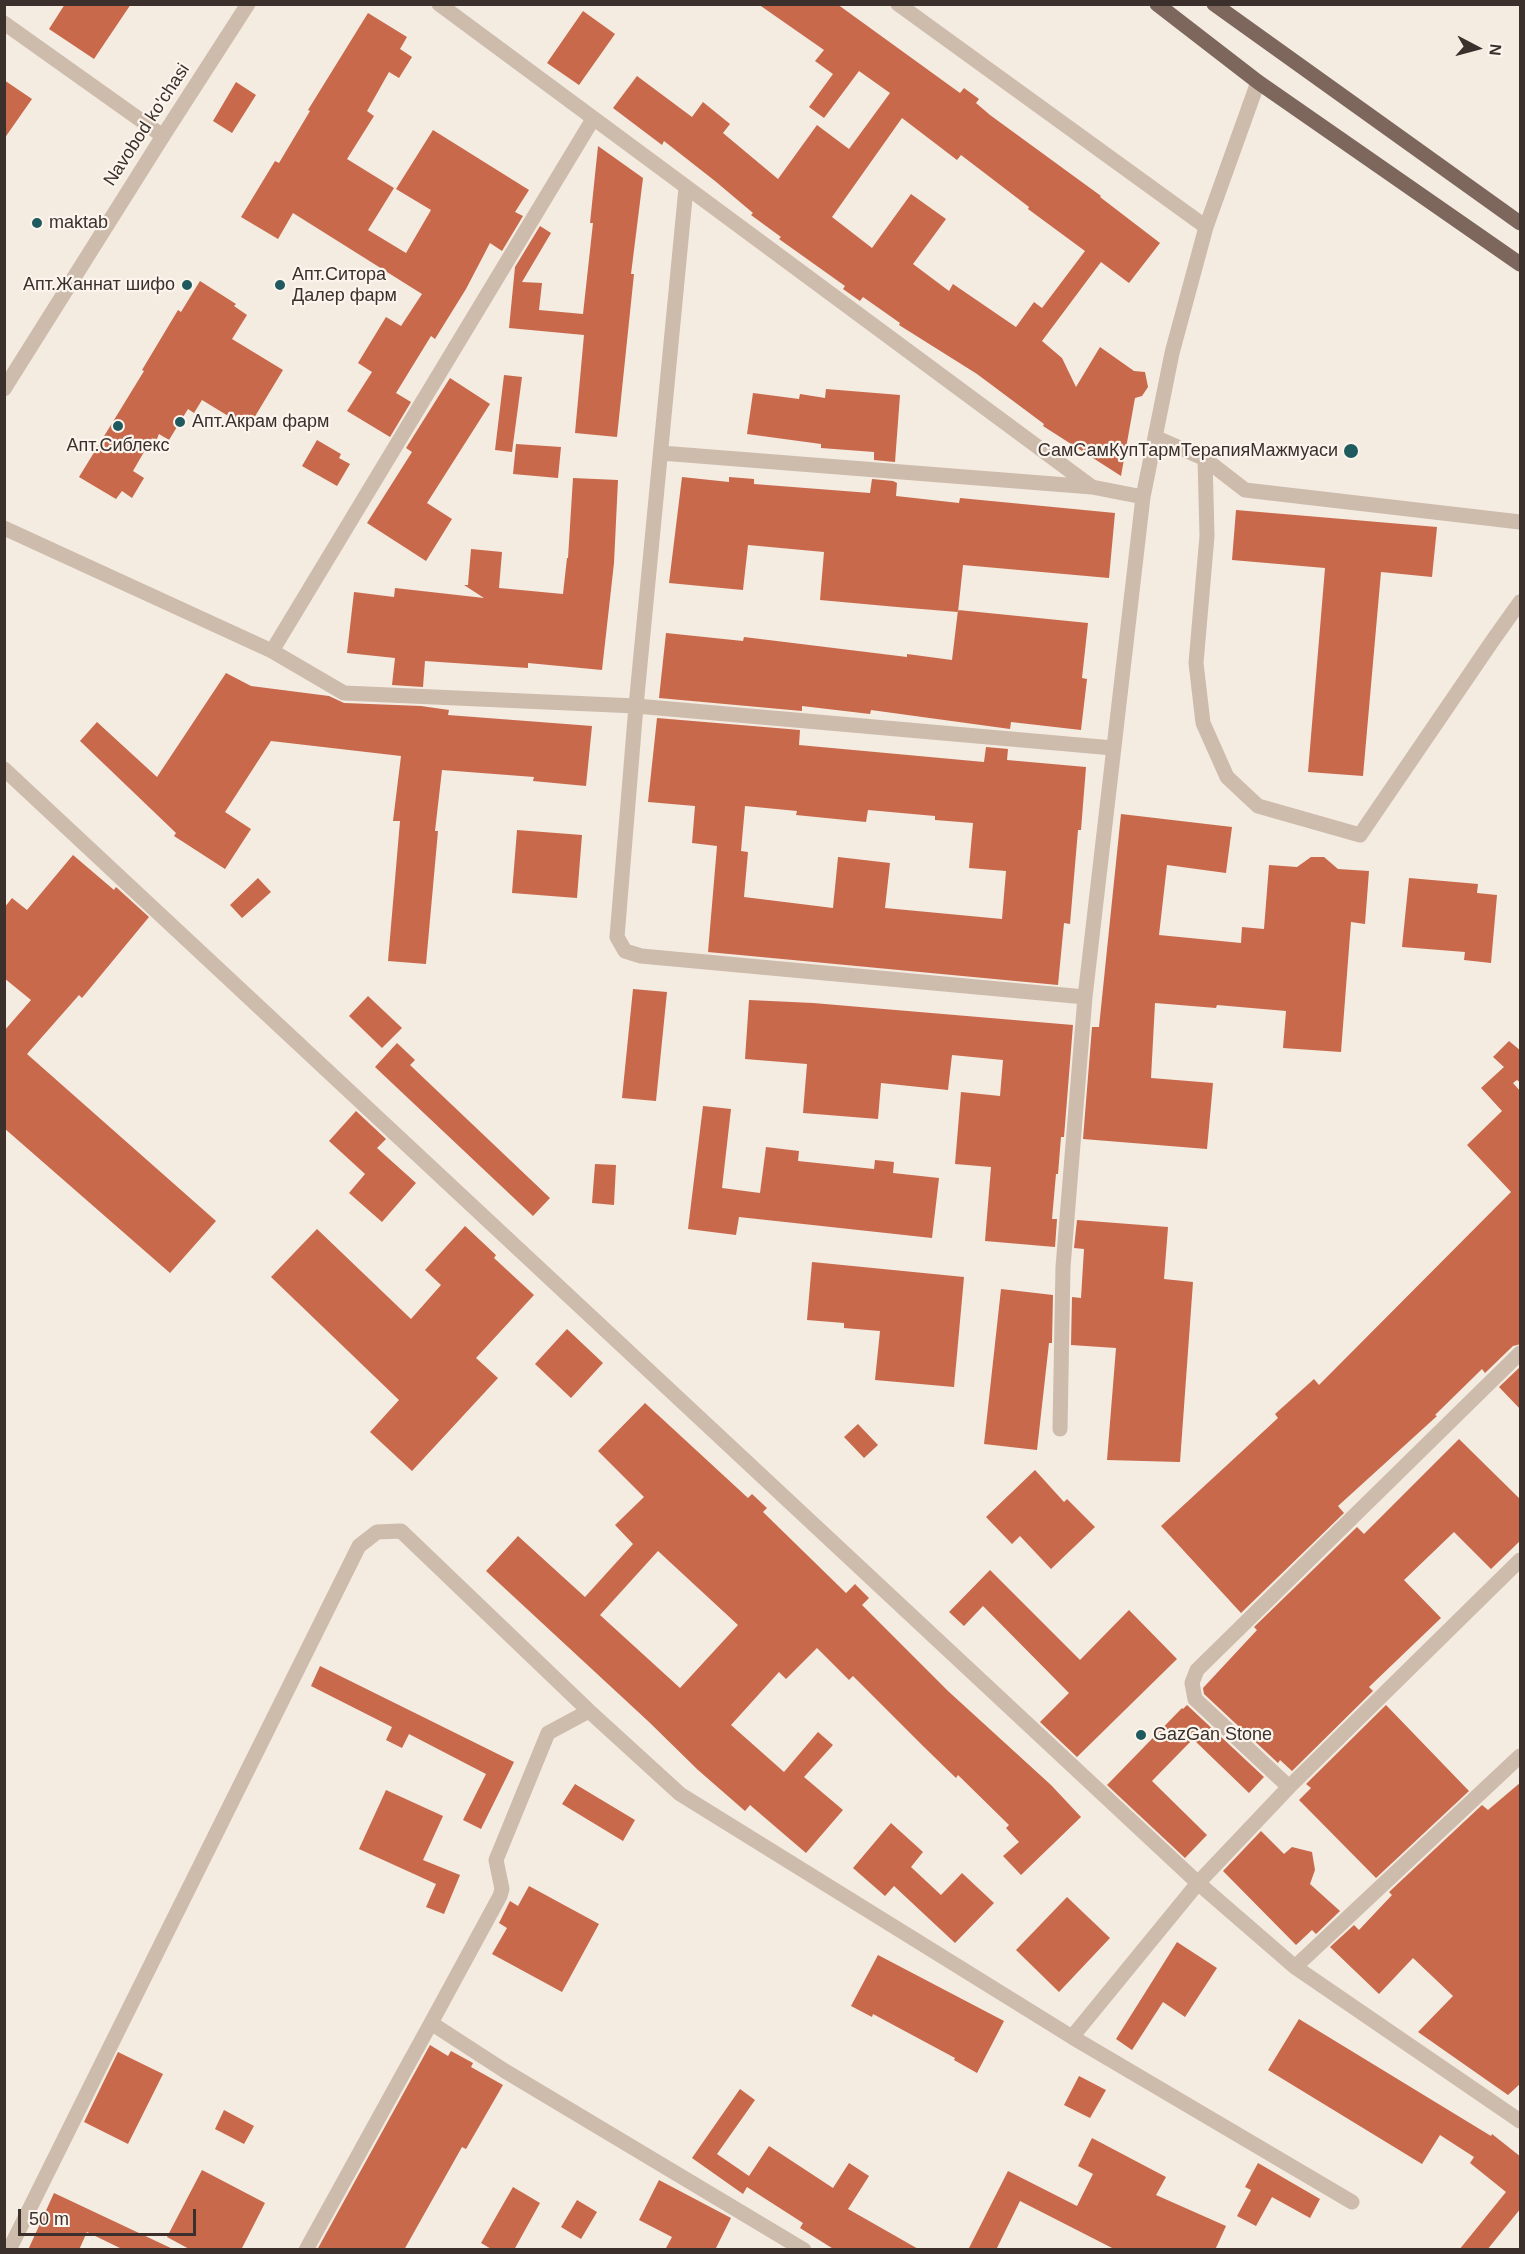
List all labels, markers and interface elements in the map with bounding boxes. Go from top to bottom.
north arrow [1447,18,1507,78]
text: N [1486,43,1504,57]
street label: Navobod ko'chasi [99,60,195,190]
place label: maktab [49,212,108,234]
marker: maktab [30,216,44,230]
place label: Апт.Ситора Далер фарм [292,264,397,306]
place label: Апт.Жаннат шифо [23,274,175,296]
marker: Апт.Жаннат шифо [180,278,194,292]
marker: Апт.Ситора Далер фарм [273,278,287,292]
place label: Апт.Акрам фарм [192,411,329,433]
marker: Апт.Акрам фарм [173,415,187,429]
marker: Апт.Сиблекс [111,419,125,433]
place label: Апт.Сиблекс [66,435,170,457]
place label: СамСамКупТармТерапияМажмуаси [1038,440,1338,462]
marker: СамСамКупТармТерапияМажмуаси [1342,442,1360,460]
place label: GazGan Stone [1153,1724,1272,1746]
marker: GazGan Stone [1134,1728,1148,1742]
scale bar [21,2197,200,2235]
text: 50 m [29,2209,69,2229]

